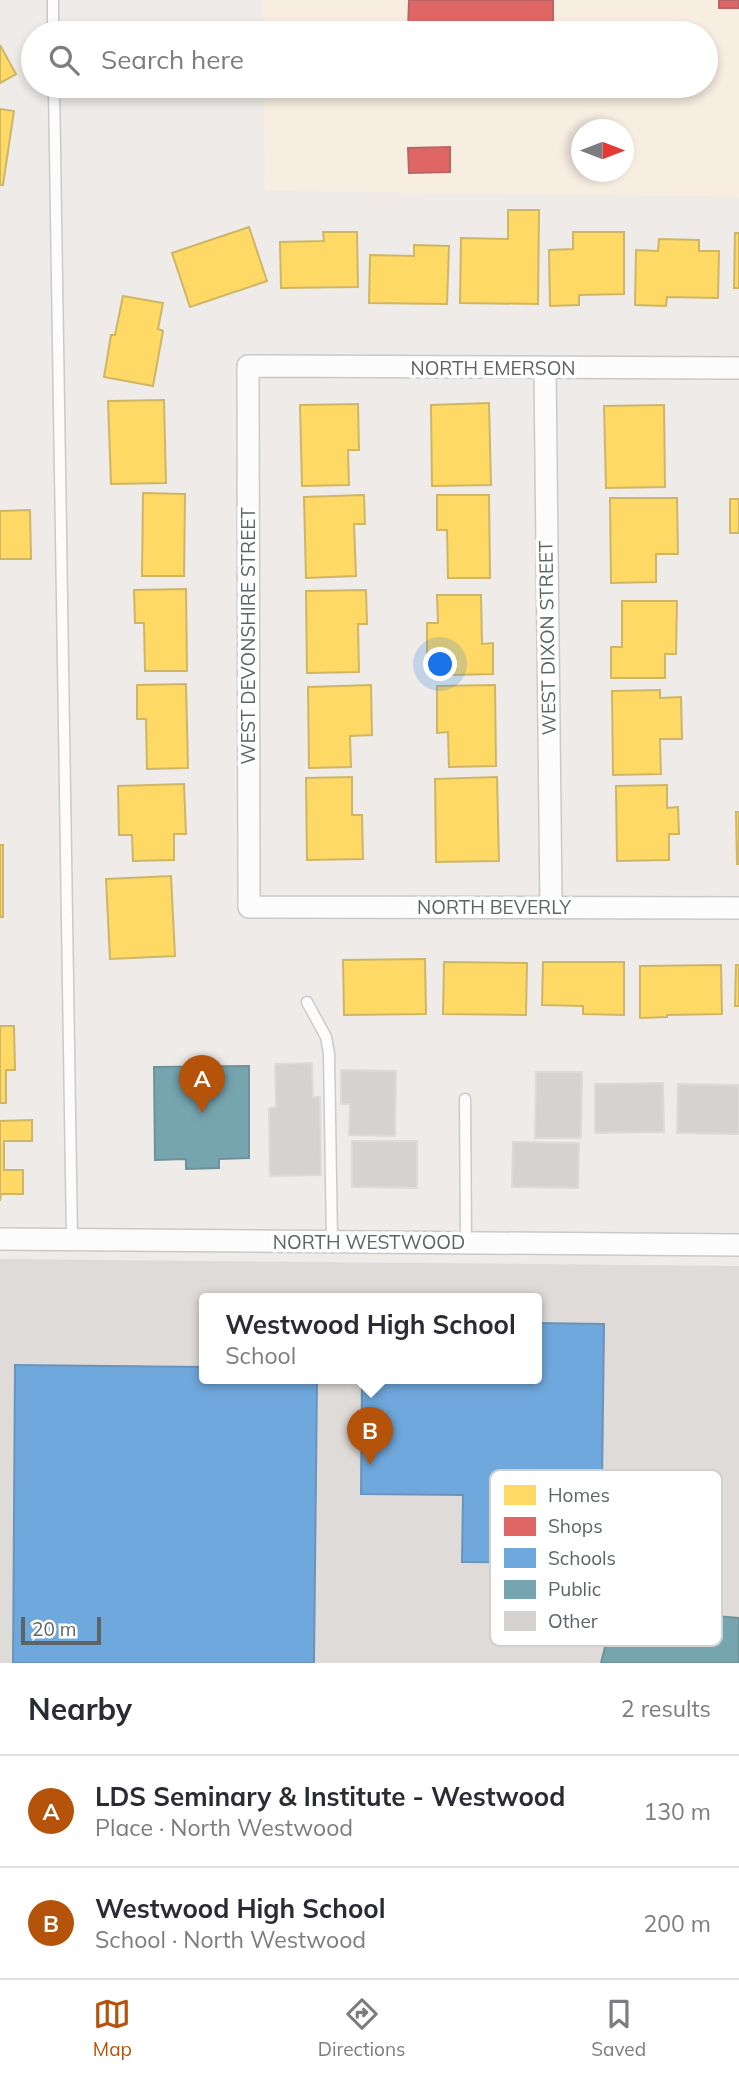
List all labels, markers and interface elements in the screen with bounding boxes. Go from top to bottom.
search box [21,21,718,98]
icon: search [45,41,83,79]
text: Search here [101,43,244,76]
north arrow [571,119,634,182]
street label: NORTH EMERSON [410,356,576,380]
street label: WEST DEVONSHIRE STREET [236,507,260,765]
street label: WEST DIXON STREET [533,540,561,736]
your location [423,647,457,681]
street label: NORTH BEVERLY [417,895,571,919]
pin: A [179,1055,225,1113]
street label: NORTH WESTWOOD [273,1230,465,1254]
popup [199,1293,542,1384]
text: Westwood High School [225,1308,516,1341]
text: School [225,1341,296,1370]
pin: B [347,1407,393,1465]
legend [490,1470,722,1646]
text: Homes [548,1483,610,1507]
text: Shops [548,1514,603,1538]
text: Schools [548,1546,616,1570]
text: Public [548,1577,601,1601]
text: Other [548,1609,598,1633]
scale bar [21,1614,102,1646]
text: 20 m [32,1617,76,1641]
text: Nearby [28,1690,132,1728]
text: 2 results [621,1694,711,1723]
text: LDS Seminary & Institute - Westwood [95,1780,565,1813]
text: A [42,1797,60,1826]
text: 130 m [643,1797,711,1826]
text: Place · North Westwood [95,1813,353,1842]
text: Westwood High School [95,1892,385,1925]
text: B [43,1909,59,1938]
text: 200 m [643,1909,711,1938]
text: School · North Westwood [95,1925,366,1954]
tab: Map [93,1995,132,2061]
tab: Directions [318,1995,406,2061]
tab: Saved [591,1995,646,2061]

